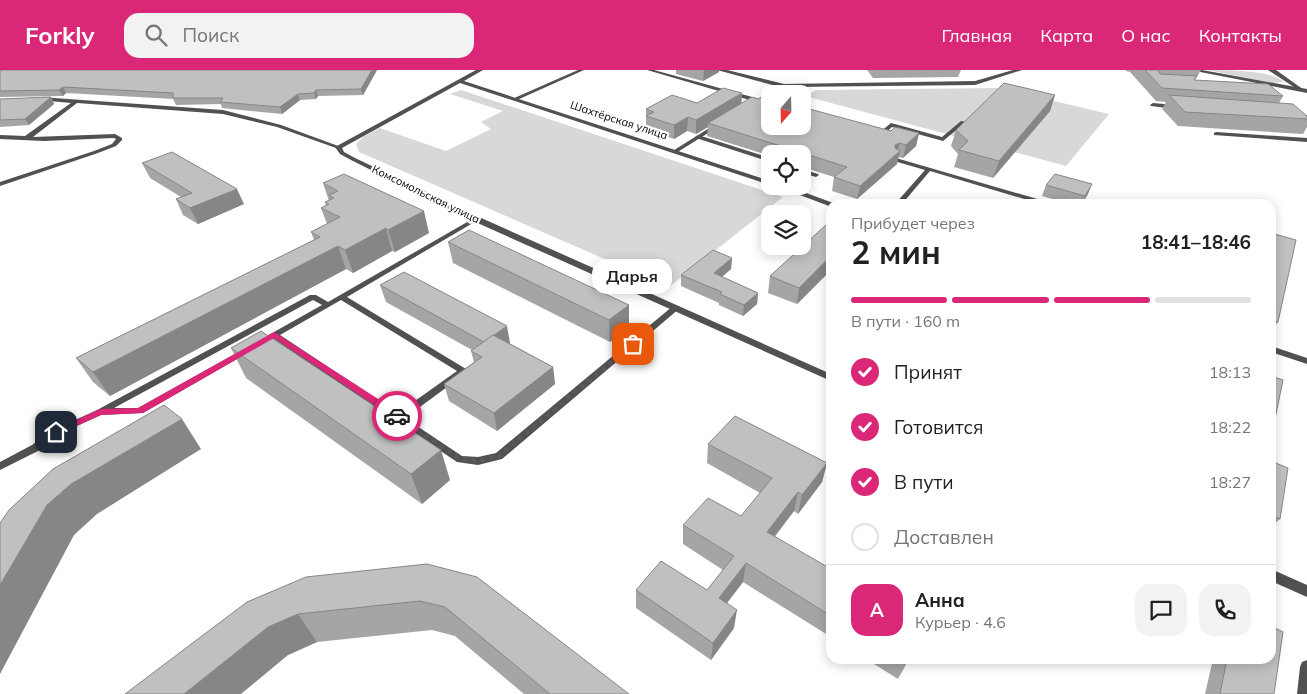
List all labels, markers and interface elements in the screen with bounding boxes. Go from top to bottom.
search box [124,13,474,58]
text: Forkly [25,20,94,50]
icon: search [142,21,170,49]
text: Поиск [182,23,239,47]
text: Главная [942,24,1012,47]
text: Карта [1040,24,1093,47]
text: О нас [1121,24,1171,47]
text: Контакты [1199,24,1282,47]
north arrow [761,85,811,135]
map controls [761,85,811,255]
street label: Шахтёрская улица [569,98,669,142]
button: locate [761,145,811,195]
street label: Комсомольская улица [370,162,482,226]
button: layers [761,205,811,255]
text: Прибудет через [851,213,975,233]
text: 18:41–18:46 [1141,230,1251,254]
text: 2 мин [851,232,941,272]
callout: Дарья [593,259,673,294]
text: Дарья [606,266,658,286]
text: В пути · 160 m [851,311,960,331]
pin [612,323,654,365]
icon: bag [619,330,647,358]
icon: check [851,358,879,386]
text: Принят [894,360,962,384]
text: 18:13 [1209,362,1251,382]
courier [372,391,422,441]
icon: car [383,402,411,430]
pin [35,411,77,453]
icon: check [851,413,879,441]
text: Готовится [894,415,984,439]
text: 18:22 [1209,417,1251,437]
icon: home [42,418,70,446]
icon: check [851,468,879,496]
text: В пути [894,470,953,494]
text: 18:27 [1209,472,1251,492]
text: Доставлен [894,525,994,549]
button: chat [1135,584,1187,636]
button: phone [1199,584,1251,636]
text: Анна [915,588,965,612]
text: А [870,598,884,622]
text: Курьер · 4.6 [915,612,1006,632]

